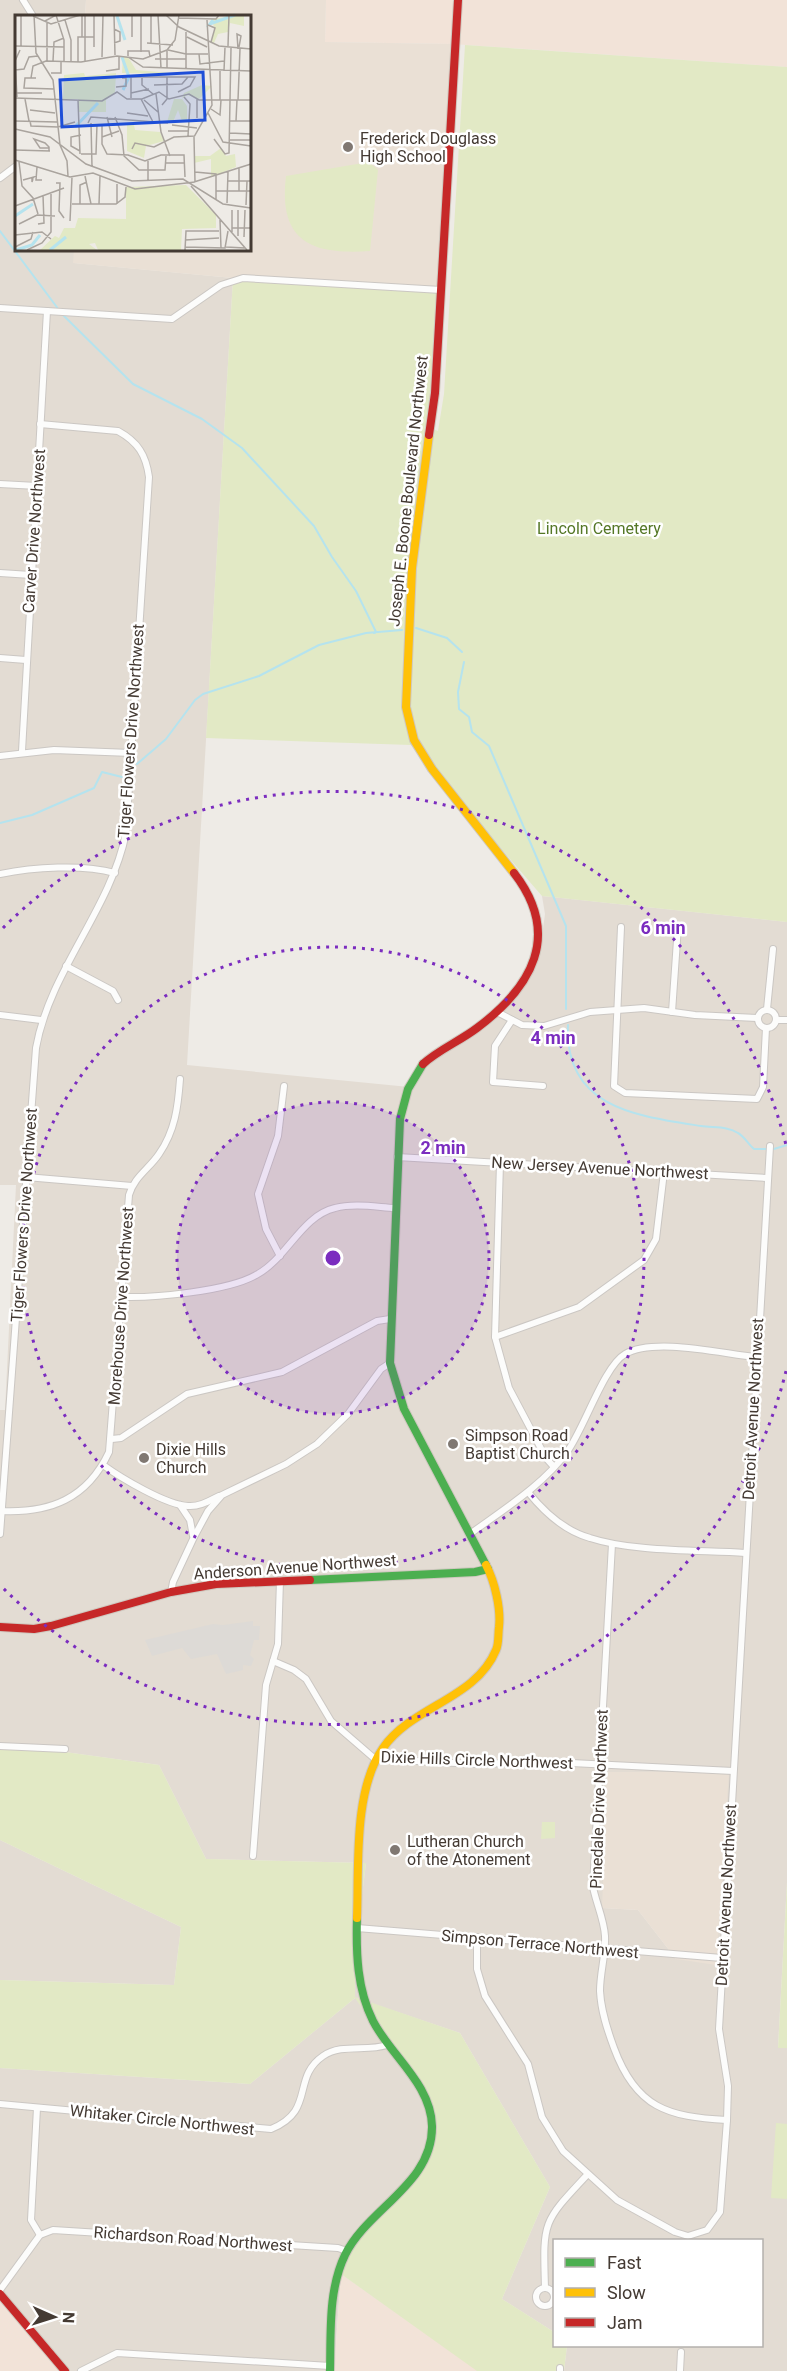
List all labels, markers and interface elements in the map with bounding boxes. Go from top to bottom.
inset map [15,15,250,250]
place label: Frederick Douglass High School [360,129,496,166]
marker: Frederick Douglass High School [341,140,355,154]
street label: Joseph E. Boone Boulevard Northwest [384,355,432,627]
street label: Carver Drive Northwest [19,448,49,614]
park label: Lincoln Cemetery [537,519,661,538]
street label: Tiger Flowers Drive Northwest [114,623,148,839]
text: 6 min [640,917,686,938]
text: 4 min [530,1027,576,1048]
street label: Tiger Flowers Drive Northwest [7,1107,41,1323]
text: 2 min [420,1137,466,1158]
street label: New Jersey Avenue Northwest [491,1153,709,1183]
street label: Morehouse Drive Northwest [105,1206,137,1406]
centre of rings [323,1248,343,1268]
street label: Detroit Avenue Northwest [739,1317,767,1501]
place label: Simpson Road Baptist Church [465,1426,570,1463]
marker: Simpson Road Baptist Church [446,1437,460,1451]
place label: Dixie Hills Church [156,1440,226,1477]
marker: Dixie Hills Church [137,1451,151,1465]
street label: Anderson Avenue Northwest [193,1550,397,1584]
street label: Pinedale Drive Northwest [586,1709,612,1889]
street label: Dixie Hills Circle Northwest [380,1747,574,1773]
street label: Detroit Avenue Northwest [712,1803,740,1987]
place label: Lutheran Church of the Atonement [407,1832,531,1869]
marker: Lutheran Church of the Atonement [388,1843,402,1857]
street label: Simpson Terrace Northwest [441,1926,639,1962]
street label: Whitaker Circle Northwest [69,2101,255,2139]
street label: Richardson Road Northwest [93,2223,293,2255]
legend [553,2239,763,2347]
text: Fast [607,2252,642,2273]
text: Slow [607,2282,646,2303]
north arrow [24,2287,84,2347]
text: N [59,2312,78,2324]
text: Jam [607,2312,643,2333]

